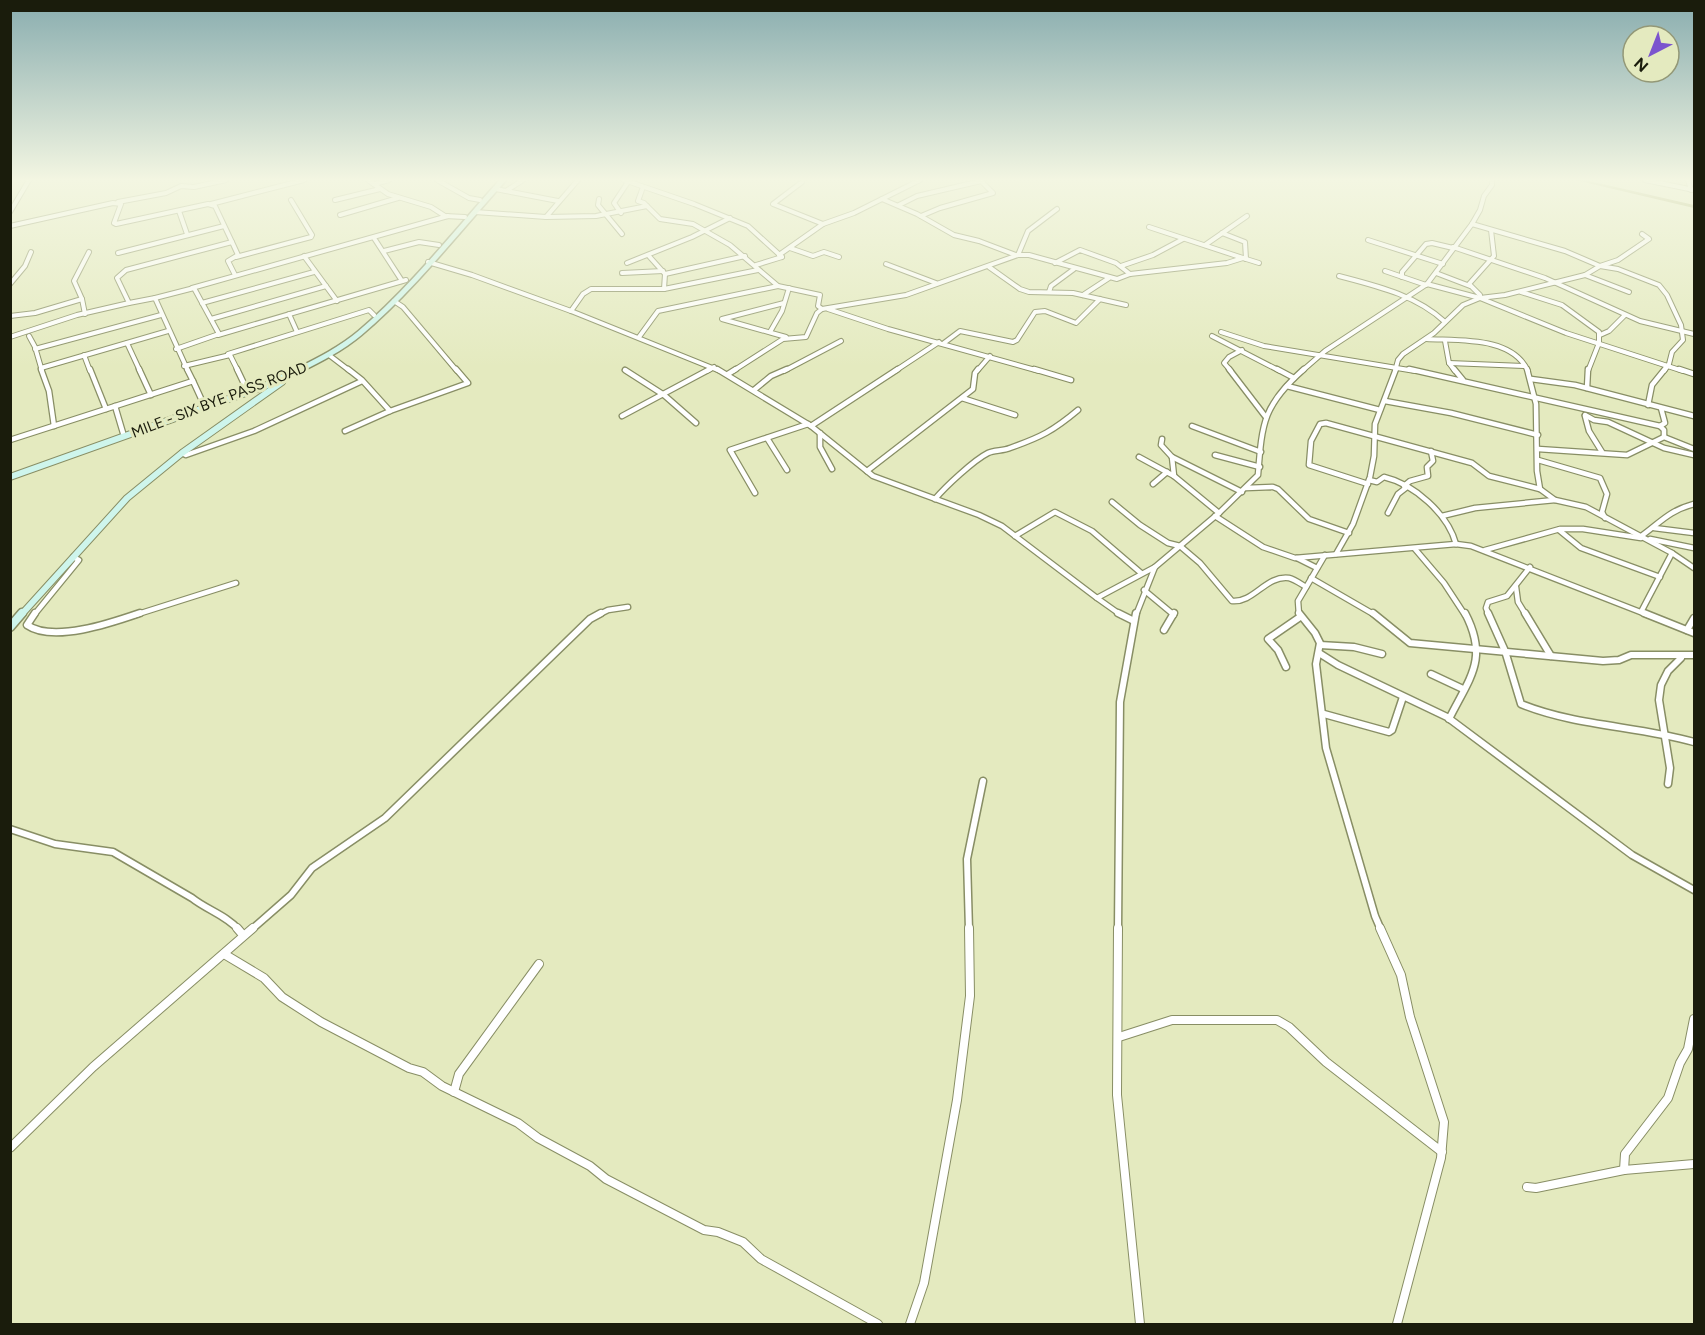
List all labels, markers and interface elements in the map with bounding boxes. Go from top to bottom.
north arrow [1621,24,1681,84]
text: N [1630,54,1652,76]
street label: MILE - SIX BYE PASS ROAD [129,358,309,442]

